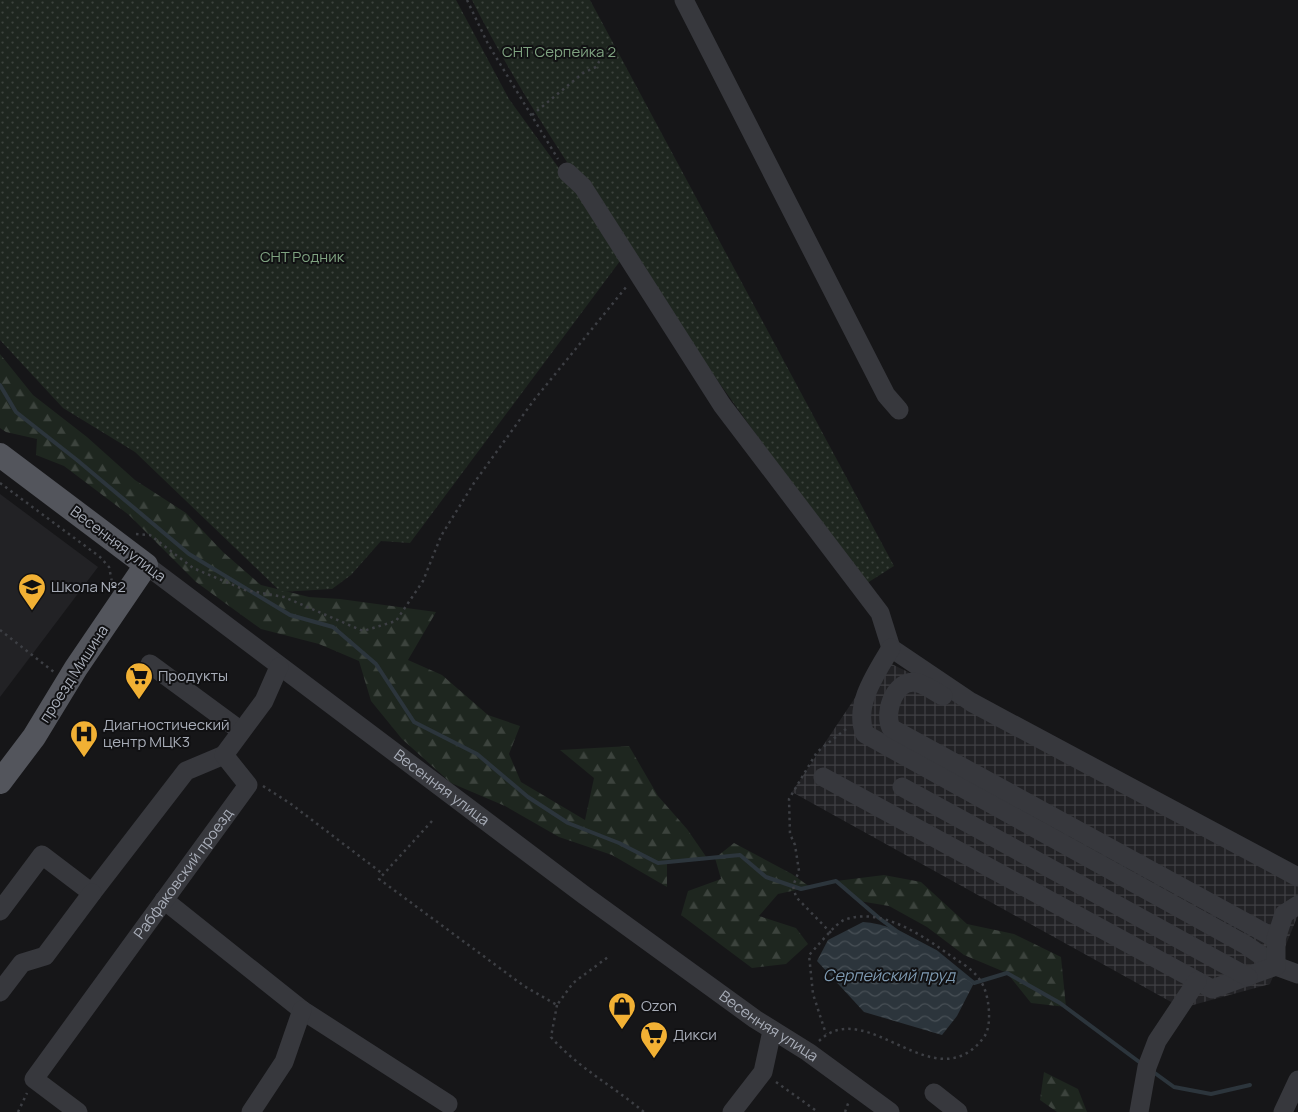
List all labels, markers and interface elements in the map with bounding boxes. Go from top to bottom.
park label: СНТ Серпейка 2 [502,41,616,62]
park label: СНТ Родник [260,246,345,267]
street label: Весенняя улица [66,501,170,587]
school or university icon: Школа №2 [17,572,47,611]
place label: Школа №2 [51,576,126,597]
street label: проезд Мишина [34,621,113,727]
supermarket icon: Продукты [124,661,154,700]
place label: Продукты [158,665,228,686]
place label: Диагностический центр МЦК3 [103,714,230,752]
hospital icon: Диагностический центр МЦК3 [69,719,99,758]
street label: Весенняя улица [390,744,494,830]
street label: Рабфаковский проезд [128,804,238,943]
water label: Серпейский пруд [823,964,956,986]
street label: Весенняя улица [715,985,823,1066]
shop icon: Ozon [607,991,637,1030]
place label: Ozon [641,995,677,1016]
supermarket icon: Дикси [639,1020,669,1059]
place label: Дикси [673,1024,717,1045]

